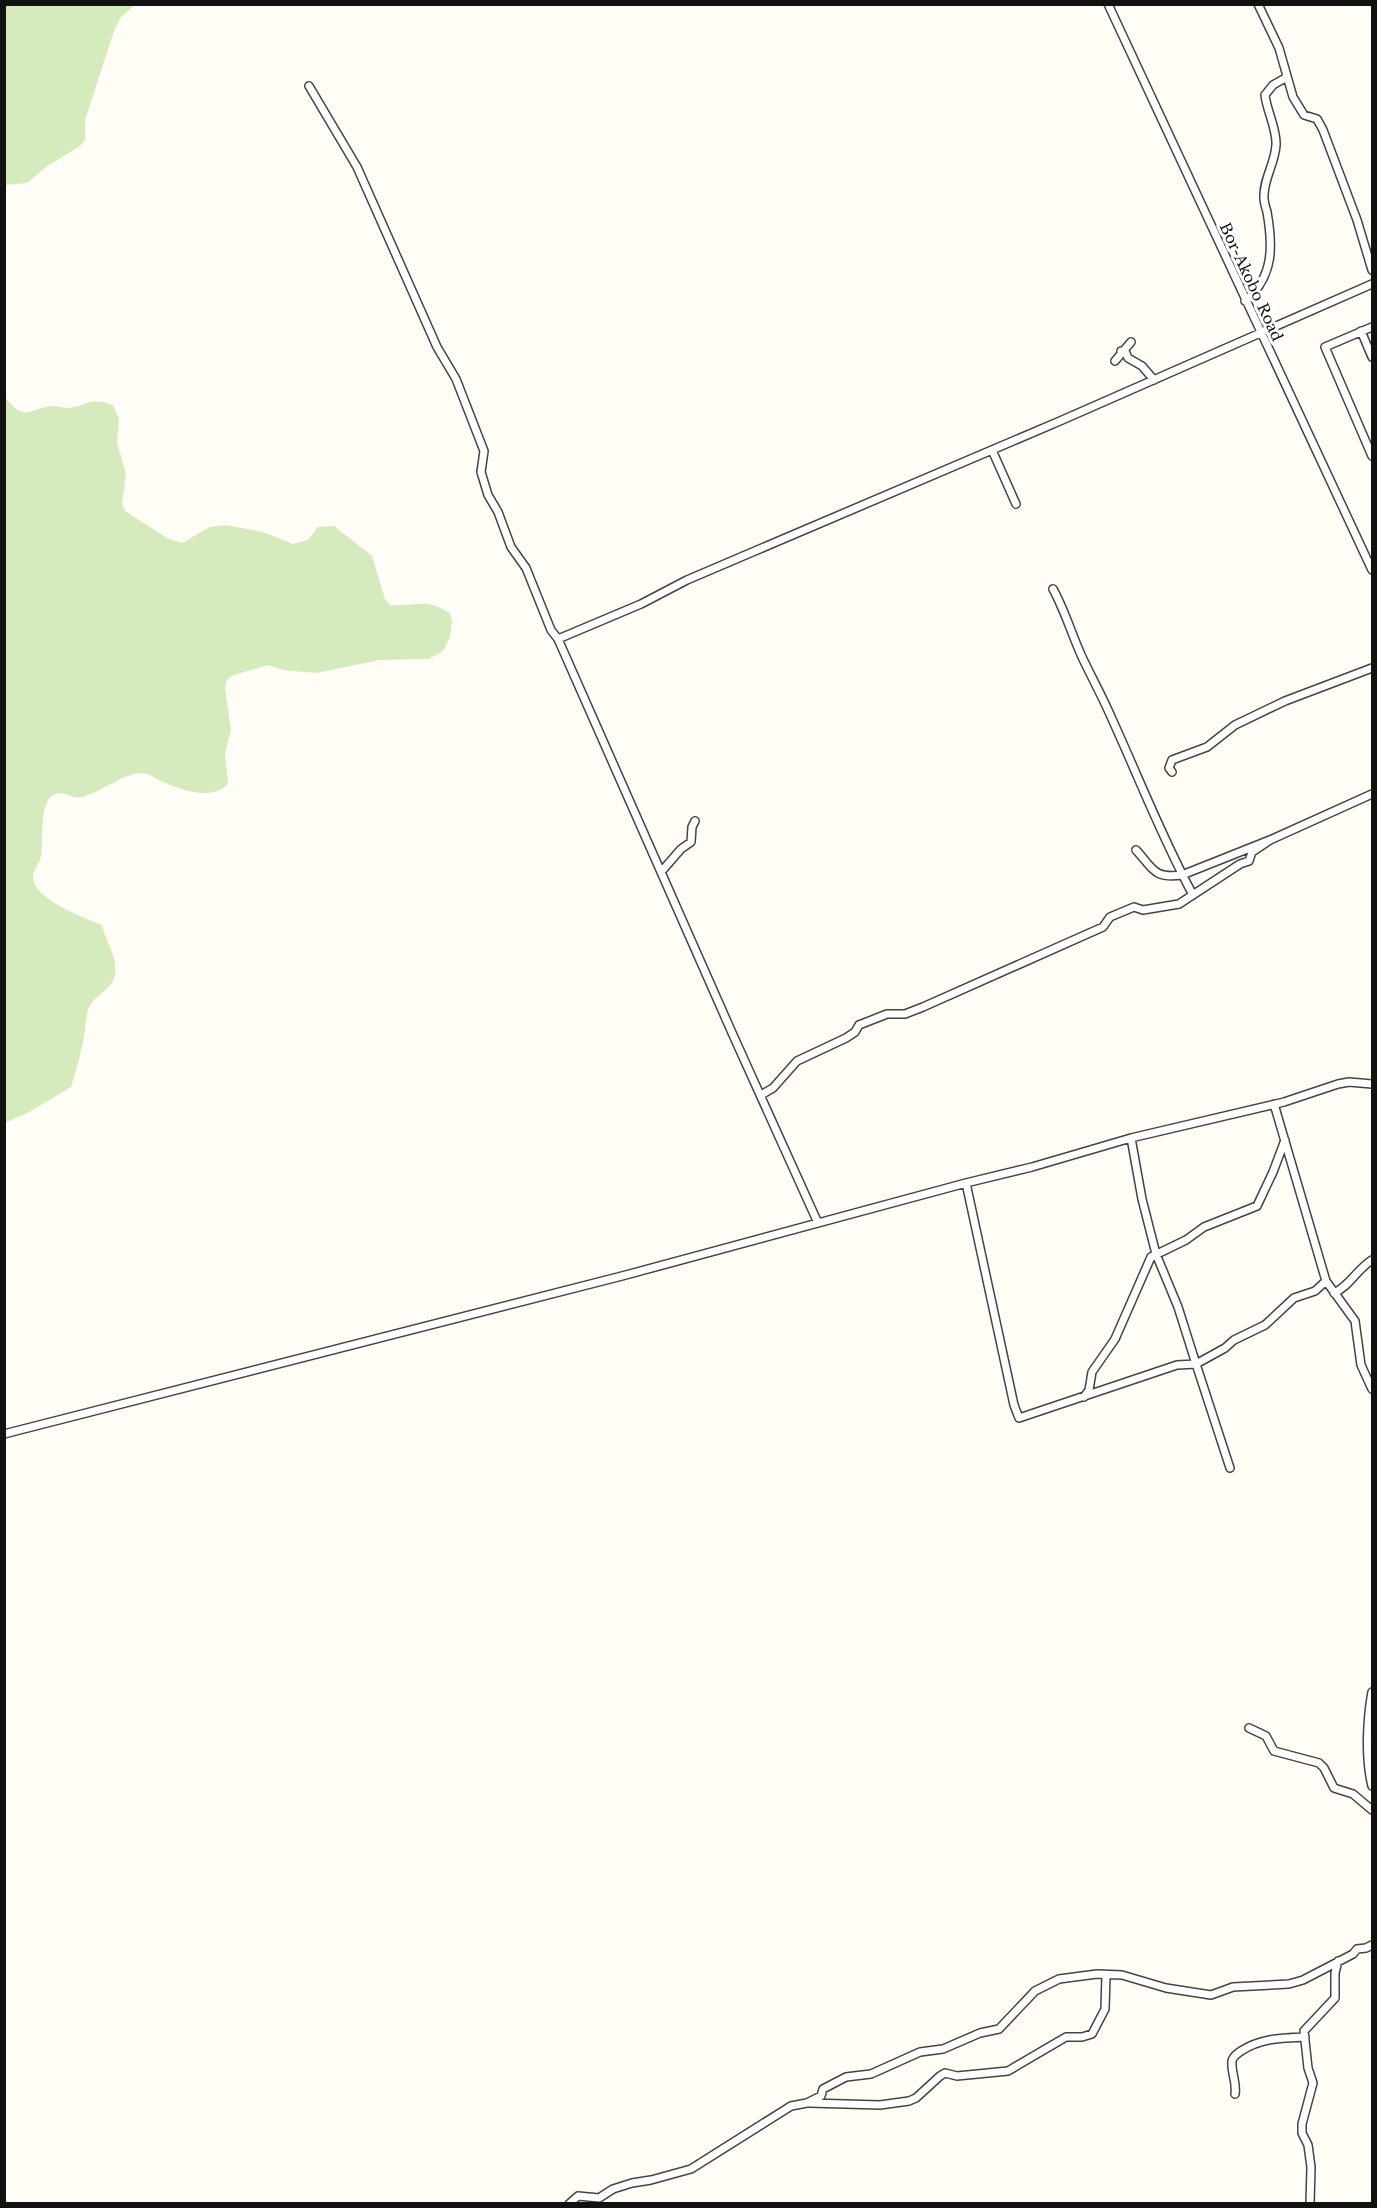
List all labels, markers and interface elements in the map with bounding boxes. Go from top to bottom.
street label: Bor-Akobo Road [1216,220,1287,344]

